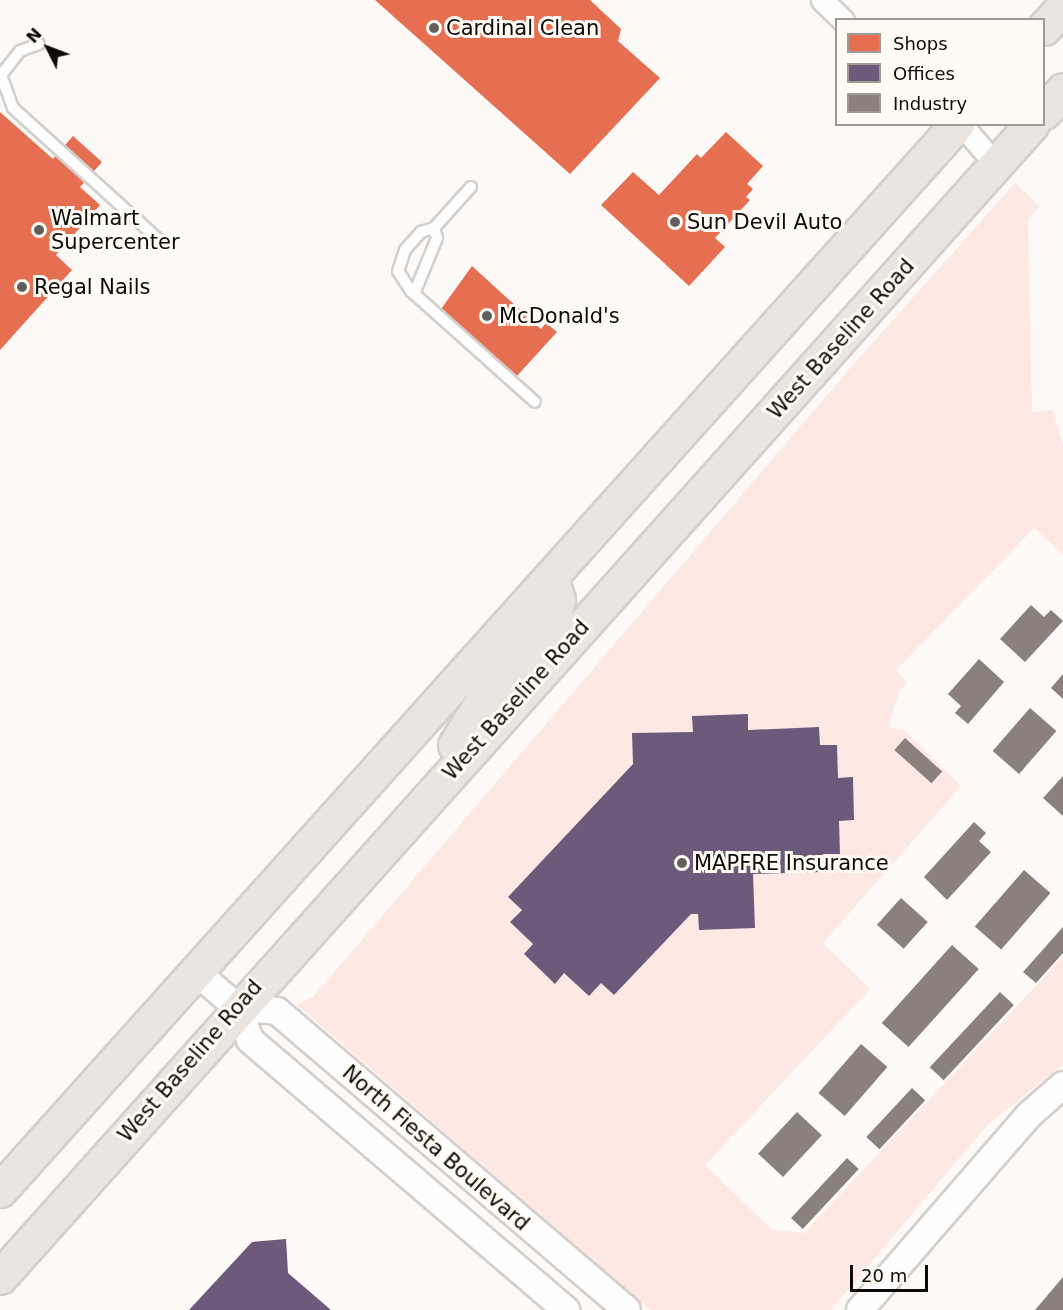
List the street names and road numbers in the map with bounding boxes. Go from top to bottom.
street label: West Baseline Road [762,254,920,424]
street label: West Baseline Road [437,615,595,785]
street label: West Baseline Road [113,975,267,1147]
street label: North Fiesta Boulevard [337,1060,535,1236]

